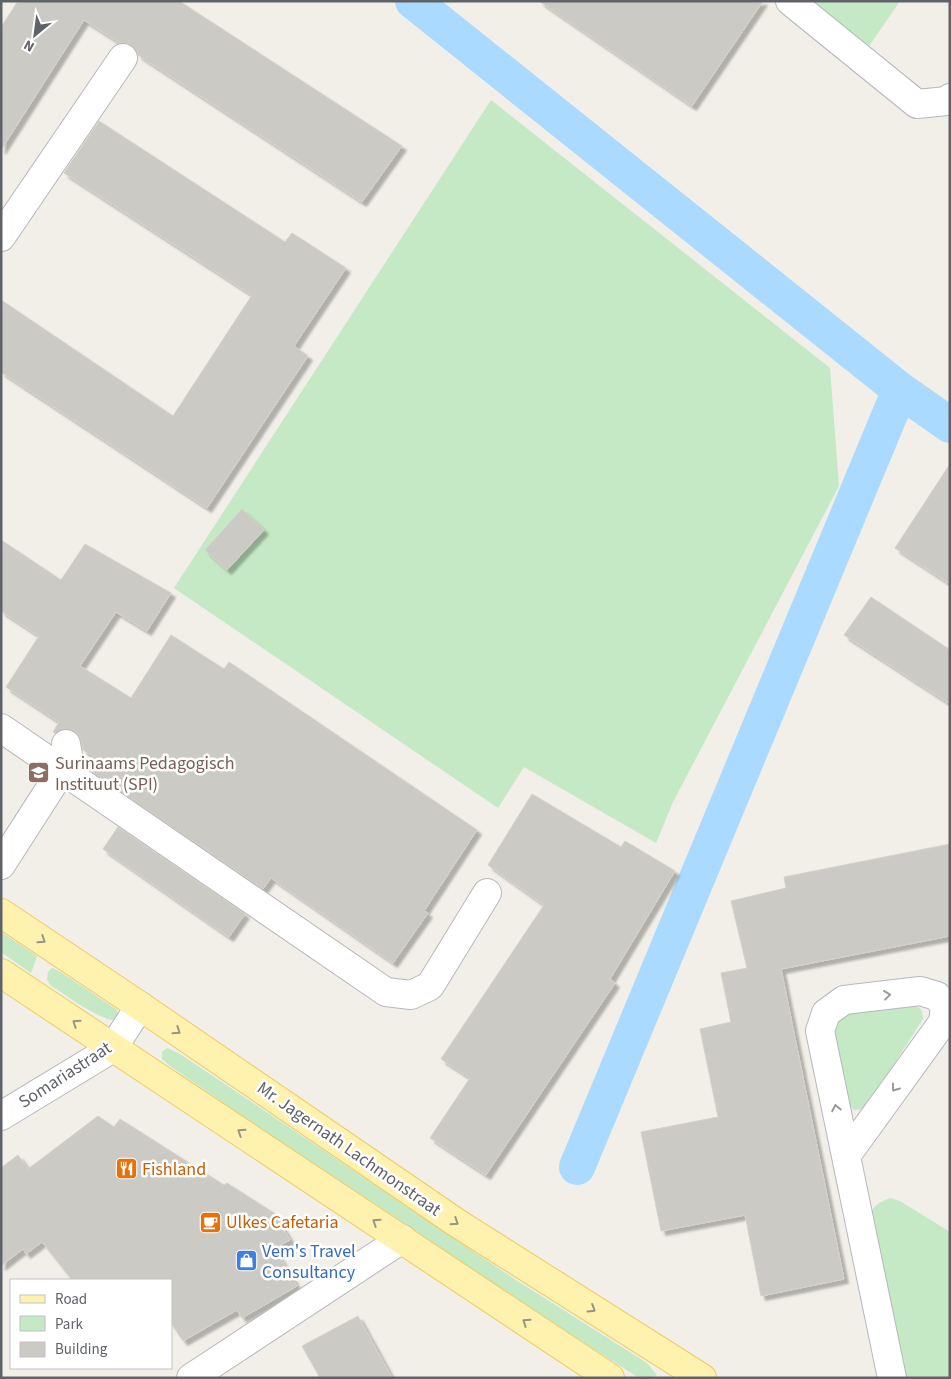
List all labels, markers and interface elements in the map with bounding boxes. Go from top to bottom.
north arrow [10,10,60,60]
text: N [20,34,38,56]
place label: Surinaams Pedagogisch Instituut (SPI) [55,751,235,797]
school or university icon: Surinaams Pedagogisch Instituut (SPI) [27,761,51,785]
one-way arrow [36,934,46,943]
one-way arrow [883,990,891,1001]
one-way arrow [72,1020,82,1029]
one-way arrow [171,1025,181,1034]
street label: Somariastraat [14,1036,116,1114]
street label: Mr. Jagernath Lachmonstraat [252,1076,446,1222]
one-way arrow [892,1082,901,1092]
one-way arrow [831,1104,842,1112]
one-way arrow [237,1129,246,1139]
restaurant icon: Fishland [114,1157,138,1181]
place label: Fishland [142,1157,206,1182]
cafe icon: Ulkes Cafetaria [198,1210,222,1234]
place label: Ulkes Cafetaria [226,1210,339,1235]
one-way arrow [449,1216,459,1225]
one-way arrow [372,1219,382,1228]
place label: Vem's Travel Consultancy [262,1239,356,1285]
shop icon: Vem's Travel Consultancy [234,1249,258,1273]
legend [10,1279,172,1369]
text: Road [55,1289,87,1310]
one-way arrow [587,1302,596,1312]
text: Park [55,1314,84,1335]
one-way arrow [522,1319,532,1328]
text: Building [55,1339,108,1360]

